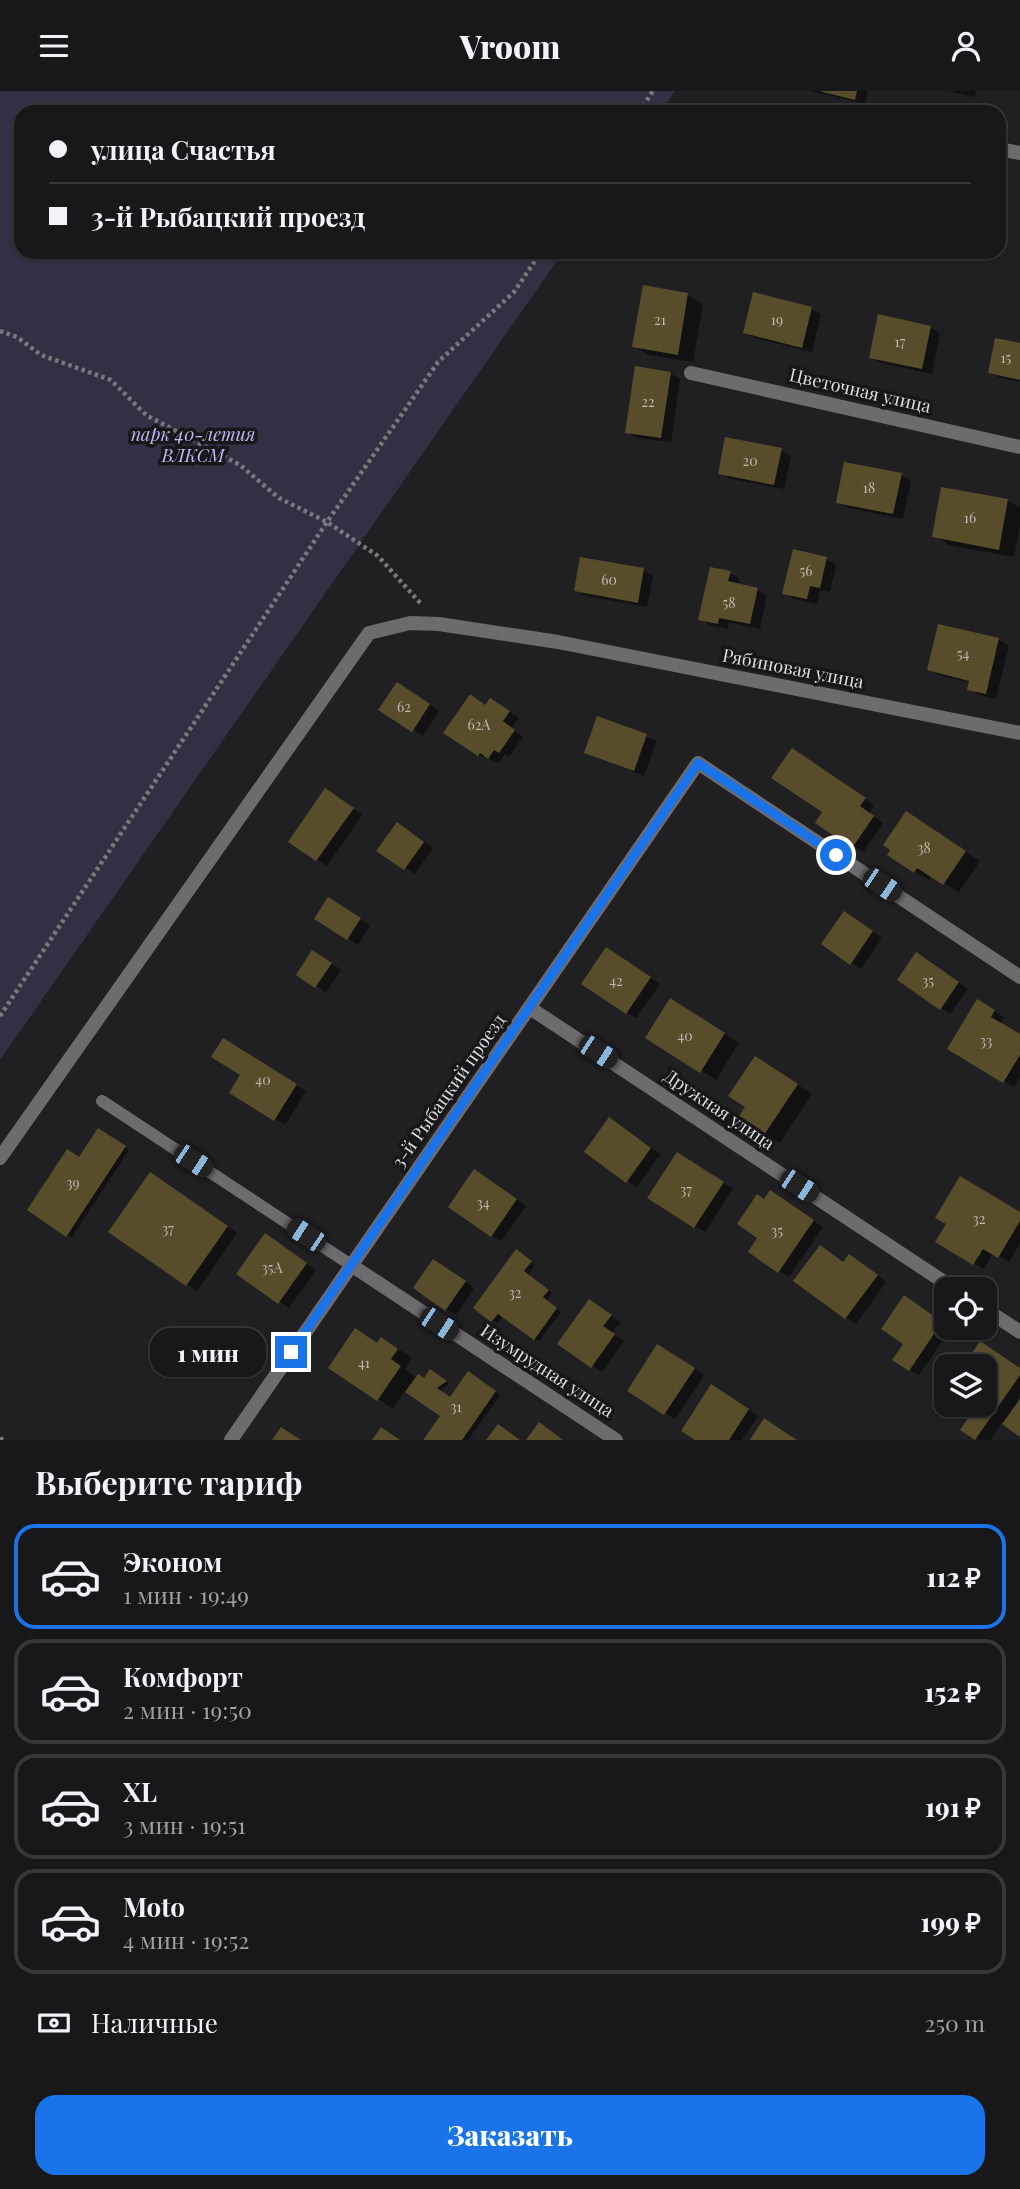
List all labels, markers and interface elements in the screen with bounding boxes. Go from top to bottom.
text: Vroom [460,24,560,67]
icon: menu [35,27,73,65]
icon: person [947,27,985,65]
text: улица Счастья [91,132,276,167]
text: 3-й Рыбацкий проезд [91,199,365,234]
house number: 21 [654,310,666,329]
house number: 19 [771,310,783,329]
house number: 17 [895,332,906,351]
house number: 15 [1001,348,1012,367]
street label: Цветочная улица [787,362,933,418]
house number: 22 [641,392,655,411]
park label: парк 40-летия ВЛКСМ [131,422,255,467]
house number: 20 [742,451,758,470]
house number: 18 [863,478,875,497]
house number: 16 [964,508,976,527]
house number: 56 [799,561,813,580]
house number: 60 [601,570,617,589]
house number: 58 [722,593,736,612]
street label: Рябиновая улица [720,643,866,693]
house number: 54 [957,644,969,663]
house number: 62 [397,697,411,716]
house number: 62А [468,715,491,734]
house number: 38 [917,838,931,857]
route start [820,839,852,871]
car [859,865,906,905]
house number: 42 [609,971,623,990]
house number: 35 [922,971,934,990]
street label: 3-й Рыбацкий проезд [386,1008,511,1172]
house number: 40 [677,1026,693,1045]
house number: 33 [980,1031,992,1050]
car [575,1032,622,1072]
street label: Дружная улица [660,1063,780,1155]
house number: 40 [255,1070,271,1089]
car [170,1141,217,1181]
car [776,1166,823,1206]
house number: 39 [66,1173,80,1192]
house number: 37 [680,1180,692,1199]
house number: 34 [476,1193,490,1212]
house number: 32 [972,1209,986,1228]
car [283,1215,330,1255]
house number: 37 [162,1219,174,1238]
house number: 35 [771,1221,783,1240]
house number: 35А [262,1258,283,1277]
map controls [934,1277,997,1417]
button: locate [934,1277,997,1340]
house number: 32 [508,1283,522,1302]
car [416,1304,463,1344]
street label: Изумрудная улица [476,1318,619,1422]
callout: 1 мин [151,1327,266,1377]
route end [275,1336,307,1368]
text: 1 мин [177,1337,239,1368]
house number: 41 [358,1353,370,1372]
button: layers [934,1354,997,1417]
house number: 31 [450,1397,462,1416]
text: Выберите тариф [35,1460,302,1503]
text: Эконом [123,1544,222,1579]
icon: car [39,1545,102,1608]
text: 112 ₽ [926,1559,981,1594]
text: 1 мин · 19:49 [123,1579,249,1610]
text: Комфорт [123,1659,243,1694]
icon: car [39,1660,102,1723]
text: 152 ₽ [924,1674,981,1709]
text: 2 мин · 19:50 [123,1694,252,1725]
text: XL [123,1774,157,1809]
icon: car [39,1775,102,1838]
text: 191 ₽ [925,1789,981,1824]
text: 3 мин · 19:51 [123,1809,246,1840]
text: Moto [123,1889,185,1924]
icon: car [39,1890,102,1953]
text: 199 ₽ [920,1904,981,1939]
text: 4 мин · 19:52 [123,1924,249,1955]
icon: cash [35,2004,73,2042]
text: Наличные [91,2005,218,2040]
text: 250 m [924,2007,985,2038]
button: Заказать [35,2095,985,2175]

